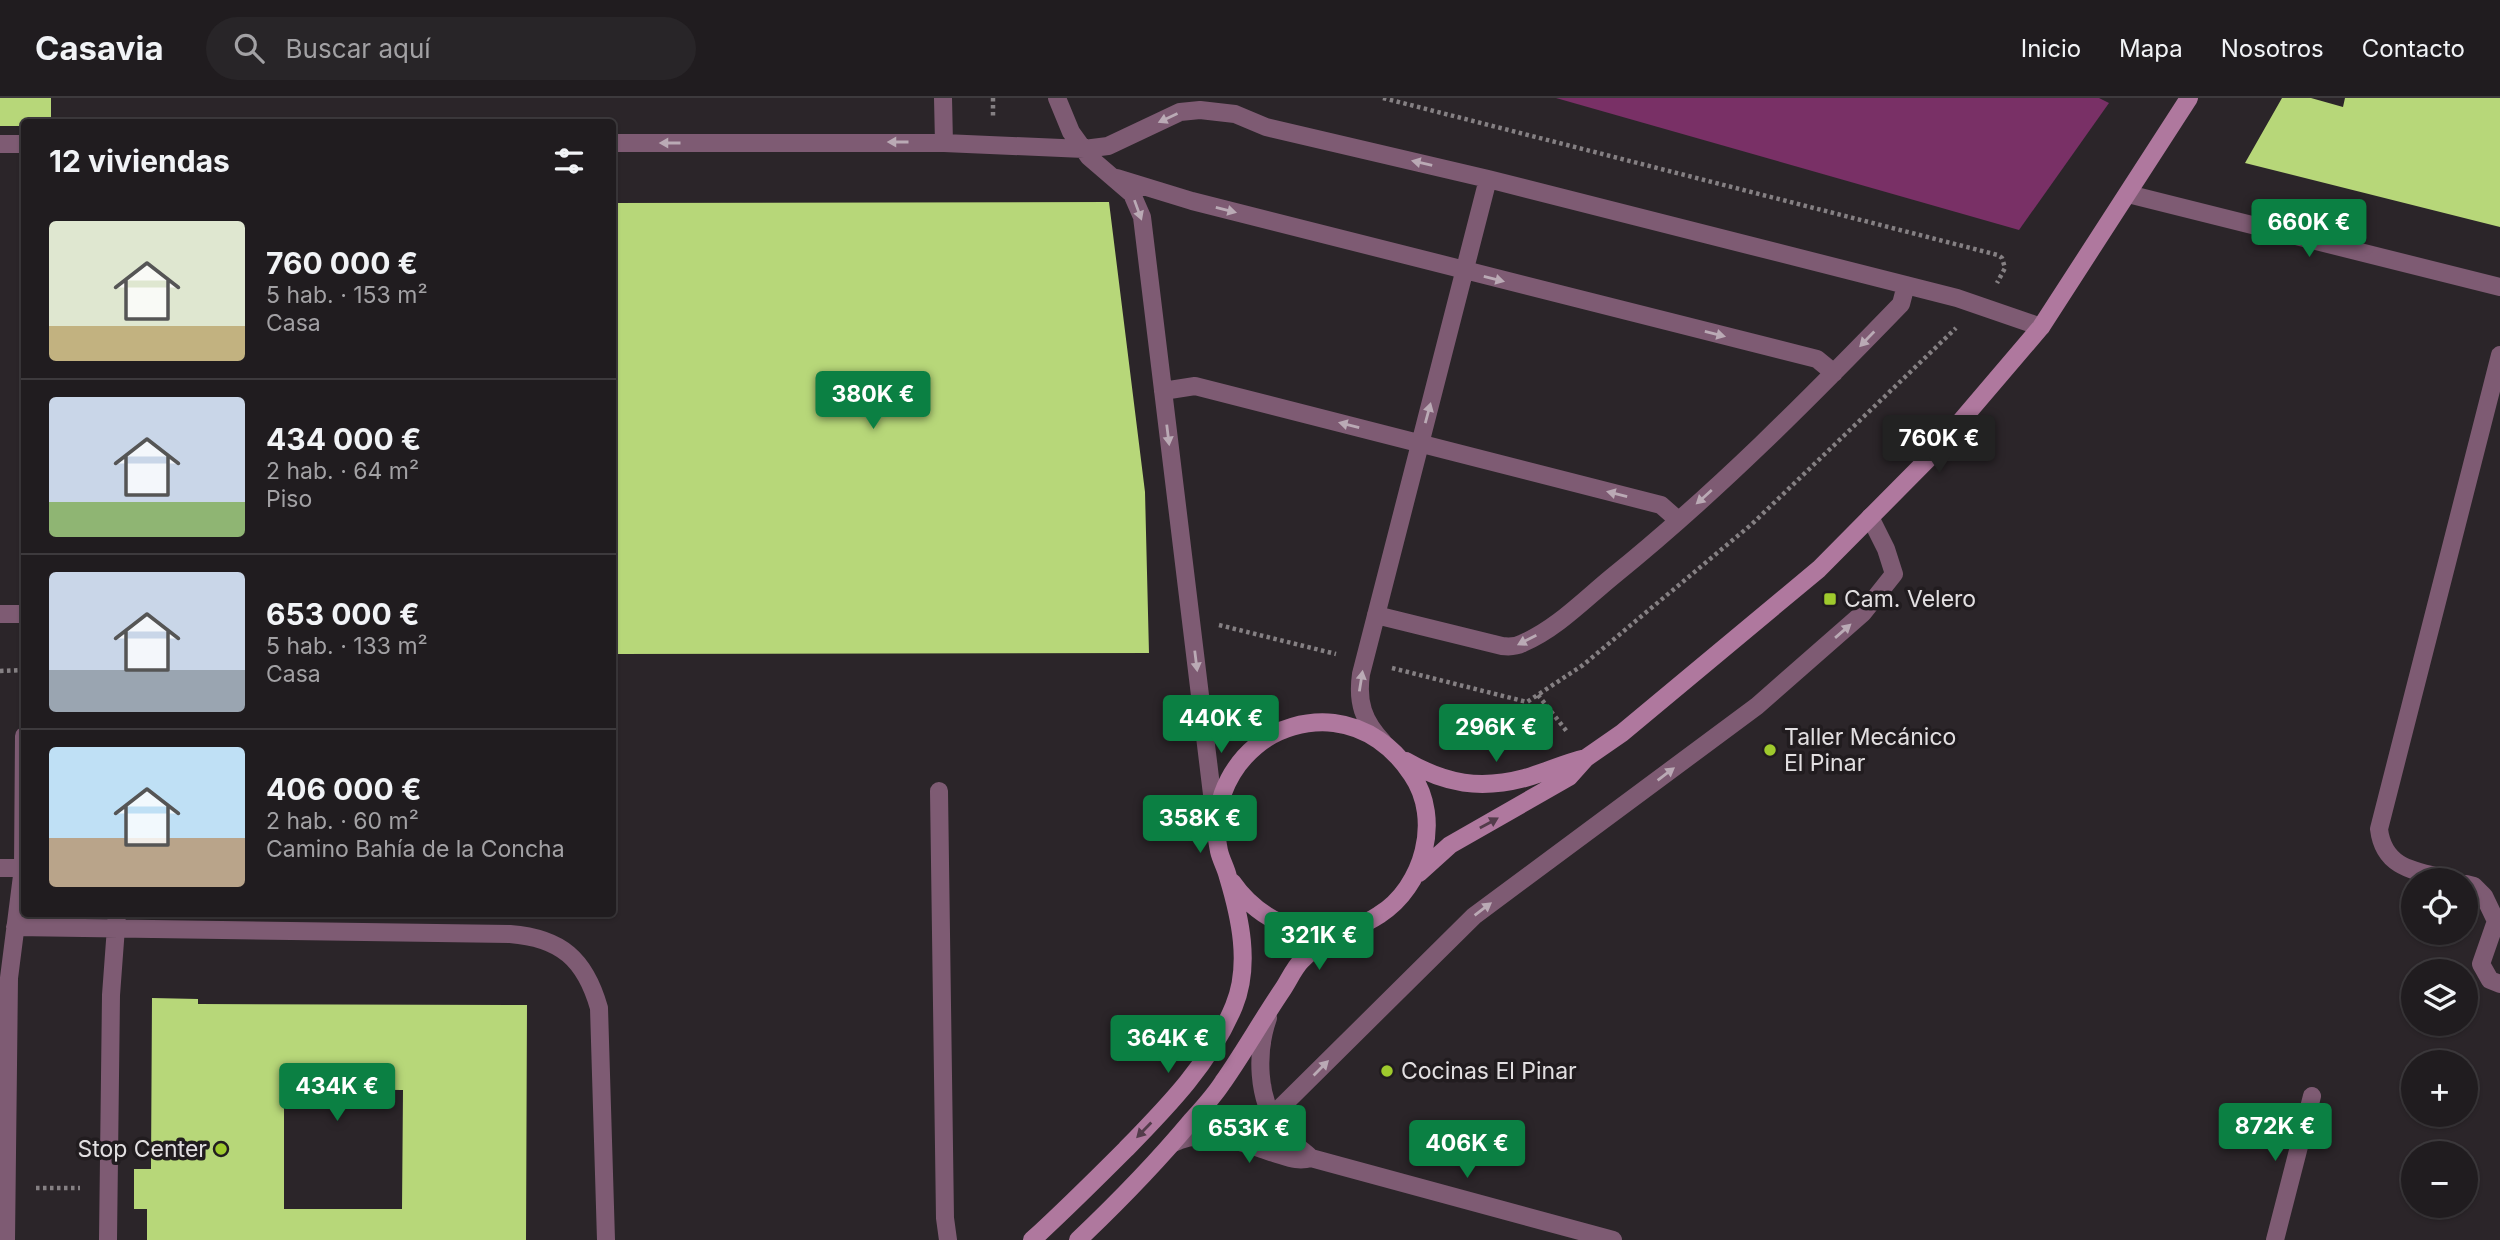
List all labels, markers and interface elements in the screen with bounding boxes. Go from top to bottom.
search box [206,17,696,80]
text: Casavia [35,28,164,68]
icon: search [230,29,268,67]
text: Buscar aquí [286,33,431,64]
text: Inicio [2021,34,2081,63]
text: Mapa [2119,34,2183,63]
text: Nosotros [2221,34,2324,63]
text: Contacto [2362,34,2465,63]
one-way arrow [1158,112,1178,124]
one-way arrow [887,136,909,148]
one-way arrow [659,137,681,149]
icon: filters [550,142,588,180]
text: 12 viviendas [49,143,230,179]
one-way arrow [1411,157,1433,168]
one-way arrow [1133,200,1144,221]
pin: 660K € [2252,200,2366,259]
one-way arrow [1215,205,1237,216]
text: 660K € [2267,208,2351,236]
text: 760 000 € [266,245,418,281]
icon: home [105,249,189,333]
one-way arrow [1483,274,1505,285]
text: 5 hab. · 153 m² [266,281,428,309]
text: Casa [266,309,321,337]
one-way arrow [1704,329,1726,340]
one-way arrow [1859,330,1875,347]
pin: 380K € [816,372,930,431]
text: 380K € [831,380,915,408]
one-way arrow [1423,402,1434,424]
pin: 760K € [1882,416,1996,475]
one-way arrow [1338,419,1360,430]
text: 434 000 € [266,421,421,457]
text: 760K € [1898,424,1980,452]
icon: home [105,425,189,509]
one-way arrow [1163,425,1174,447]
text: 2 hab. · 64 m² [266,457,419,485]
text: Piso [266,485,312,513]
one-way arrow [1606,488,1628,499]
one-way arrow [1695,489,1712,505]
place label: Cam. Velero [1844,585,1976,613]
marker: Cam. Velero [1822,591,1838,607]
text: 653 000 € [266,596,419,632]
icon: home [105,600,189,684]
one-way arrow [1834,623,1852,639]
text: 5 hab. · 133 m² [266,632,428,660]
one-way arrow [1517,635,1537,646]
one-way arrow [1191,650,1202,672]
text: Casa [266,660,321,688]
one-way arrow [1355,670,1366,692]
pin: 440K € [1164,696,1278,755]
text: 440K € [1179,704,1263,732]
pin: 296K € [1439,704,1553,764]
text: 296K € [1455,713,1537,741]
place label: Taller Mecánico El Pinar [1784,723,1956,777]
marker: Taller Mecánico El Pinar [1762,742,1778,758]
one-way arrow [1657,767,1675,781]
text: 406 000 € [266,771,421,807]
icon: home [105,775,189,859]
pin: 358K € [1143,796,1257,855]
text: 358K € [1159,804,1241,832]
text: 2 hab. · 60 m² [266,807,419,835]
one-way arrow [1479,817,1498,829]
text: Camino Bahía de la Concha [266,835,565,863]
map controls [2401,868,2478,1218]
button: locate [2401,868,2478,945]
one-way arrow [1474,902,1492,917]
pin: 321K € [1262,912,1376,972]
text: 321K € [1281,921,1358,949]
button: layers [2401,959,2478,1036]
pin: 364K € [1111,1016,1225,1075]
text: 364K € [1126,1024,1210,1052]
button: + [2401,1050,2478,1127]
place label: Cocinas El Pinar [1401,1057,1577,1085]
one-way arrow [1312,1060,1329,1077]
pin: 434K € [280,1063,394,1123]
marker: Cocinas El Pinar [1379,1063,1395,1079]
text: 434K € [295,1072,379,1100]
pin: 872K € [2218,1104,2332,1163]
pin: 653K € [1192,1105,1306,1165]
text: 872K € [2235,1112,2315,1140]
text: 653K € [1208,1114,1290,1142]
one-way arrow [1137,1121,1153,1138]
pin: 406K € [1410,1121,1524,1180]
text: 406K € [1425,1129,1509,1157]
place label: Stop Center [77,1135,207,1163]
marker: Stop Center [213,1141,229,1157]
button: − [2401,1141,2478,1218]

